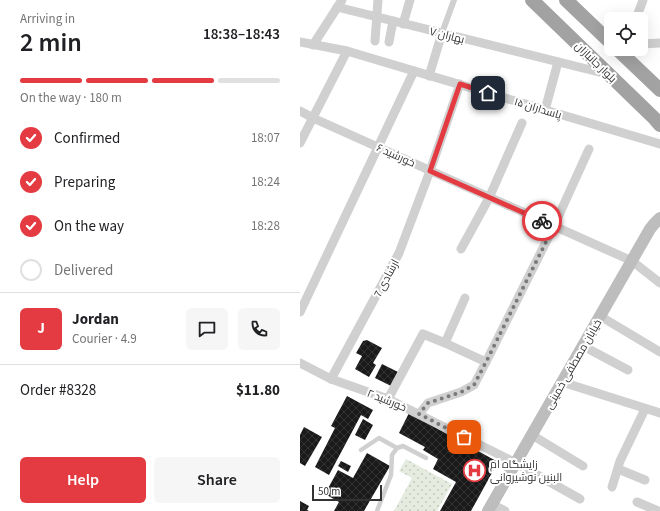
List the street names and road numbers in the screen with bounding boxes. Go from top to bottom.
street label: بهاران ۷ [428,24,466,47]
street label: بلوار جانبازان [571,39,620,86]
street label: پاسداران ۱۵ [512,94,563,123]
street label: خورشید ۶ [374,140,418,171]
street label: ارشادی 7 [370,257,403,300]
street label: خیابان مصطفی خمینی [542,316,605,412]
street label: خورشید ۲ [365,386,409,415]

